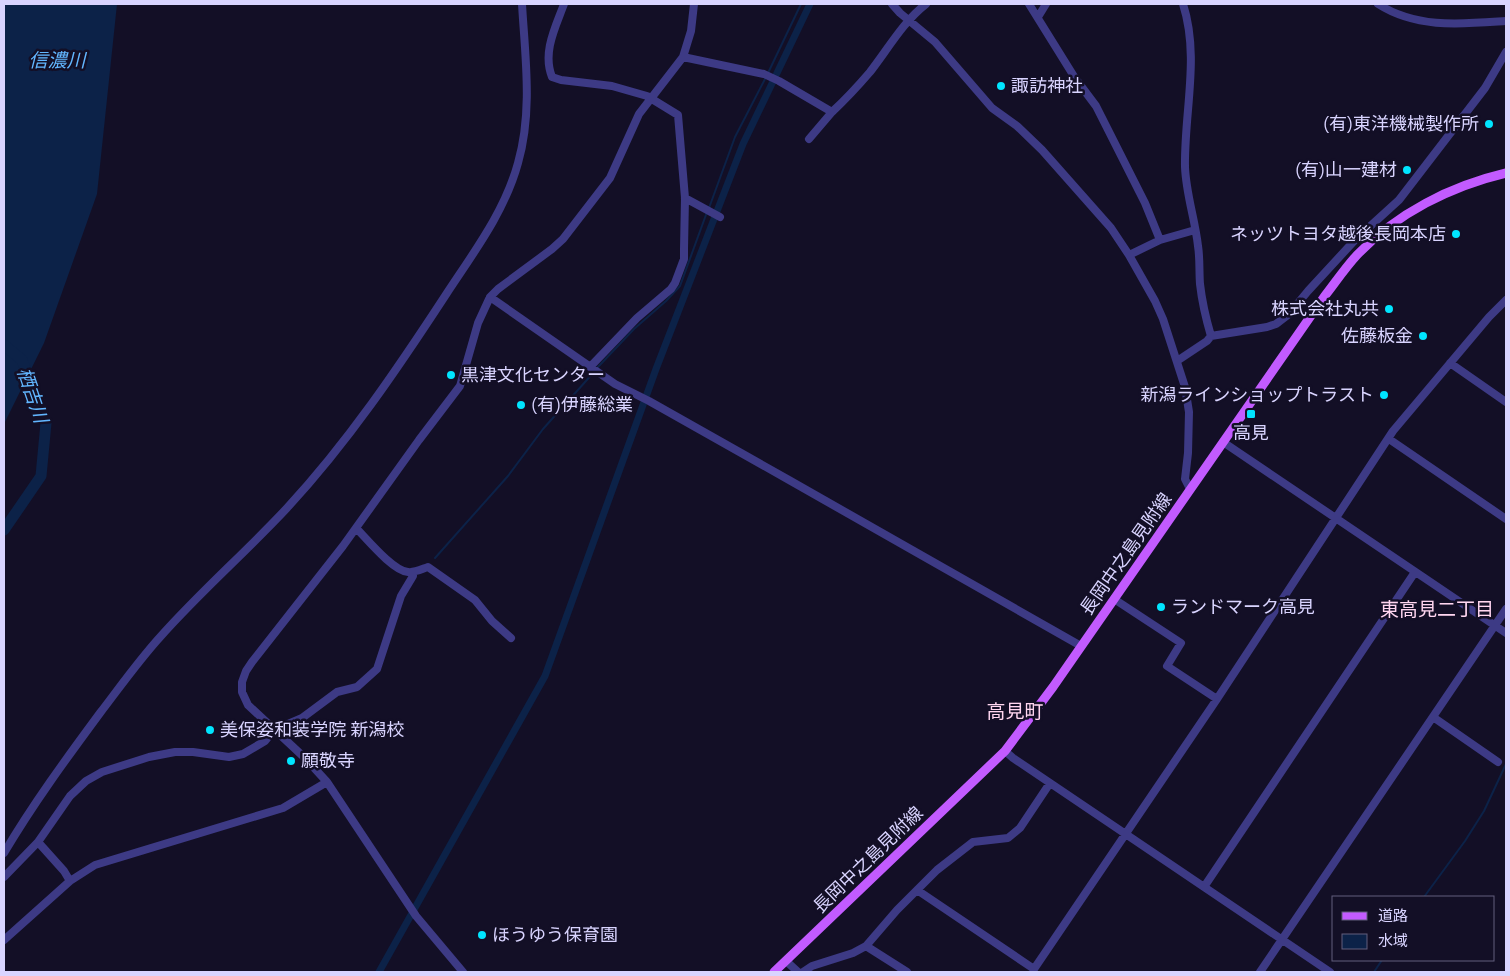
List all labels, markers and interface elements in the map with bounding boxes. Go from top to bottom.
water label: 信濃川 [28,48,87,72]
place label: 諏訪神社 [1011,74,1083,97]
marker: 諏訪神社 [995,80,1007,92]
place label: (有)東洋機械製作所 [1323,112,1479,135]
marker: (有)東洋機械製作所 [1483,118,1495,130]
place label: (有)山一建材 [1295,158,1397,181]
marker: (有)山一建材 [1401,164,1413,176]
place label: ネッツトヨタ越後長岡本店 [1230,222,1446,245]
marker: ネッツトヨタ越後長岡本店 [1450,228,1462,240]
place label: 株式会社丸共 [1271,297,1379,320]
marker: 株式会社丸共 [1383,303,1395,315]
place label: 佐藤板金 [1341,324,1413,347]
marker: 佐藤板金 [1417,330,1429,342]
place label: 黒津文化センター [461,363,605,386]
water label: 栖吉川 [12,364,54,428]
marker: 黒津文化センター [445,369,457,381]
place label: 新潟ラインショップトラスト [1140,383,1374,406]
marker: 新潟ラインショップトラスト [1378,389,1390,401]
place label: (有)伊藤総業 [531,393,633,416]
marker: (有)伊藤総業 [515,399,527,411]
marker: 高見 [1245,408,1257,420]
place label: 高見 [1233,421,1269,444]
street label: 長岡中之島見附線 [1075,488,1176,619]
place label: ランドマーク高見 [1171,595,1315,618]
district label: 東高見二丁目 [1380,597,1494,621]
marker: ランドマーク高見 [1155,601,1167,613]
district label: 高見町 [986,699,1044,723]
place label: 美保姿和装学院 新潟校 [220,718,404,741]
marker: 美保姿和装学院 新潟校 [204,724,216,736]
place label: 願敬寺 [301,749,355,772]
marker: 願敬寺 [285,755,297,767]
street label: 長岡中之島見附線 [808,801,927,918]
legend [1332,896,1495,961]
text: 道路 [1378,906,1408,925]
place label: ほうゆう保育園 [492,923,618,946]
marker: ほうゆう保育園 [476,929,488,941]
text: 水域 [1378,931,1408,950]

